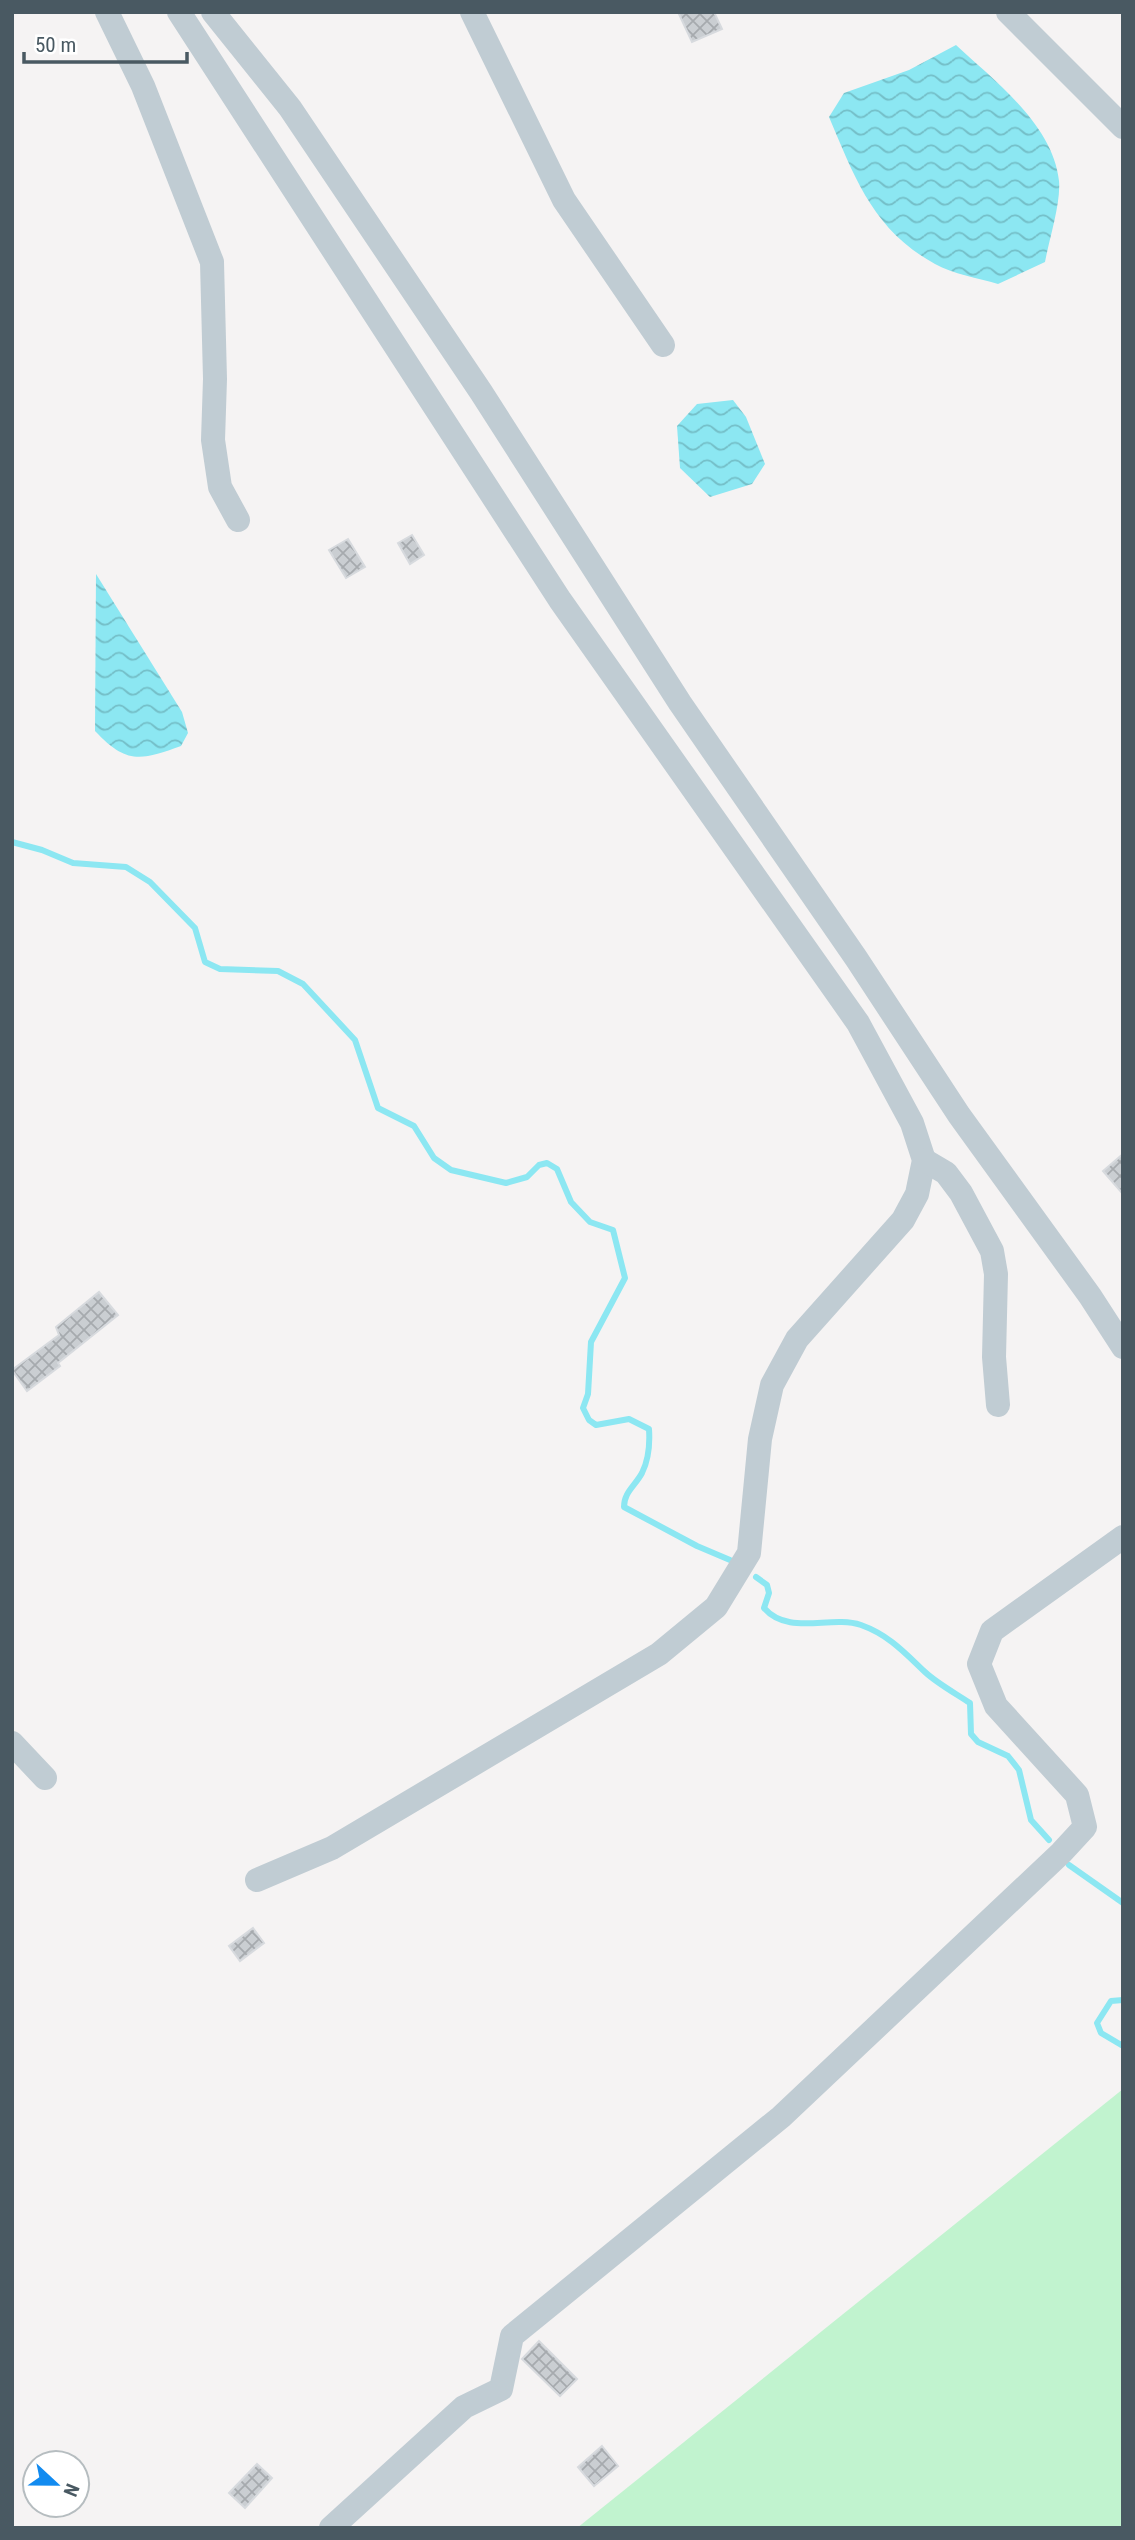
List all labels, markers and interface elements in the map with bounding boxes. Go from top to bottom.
scale bar [24,21,187,65]
text: 50 m [35,33,76,57]
north arrow [21,2449,91,2519]
text: N [58,2480,84,2500]

